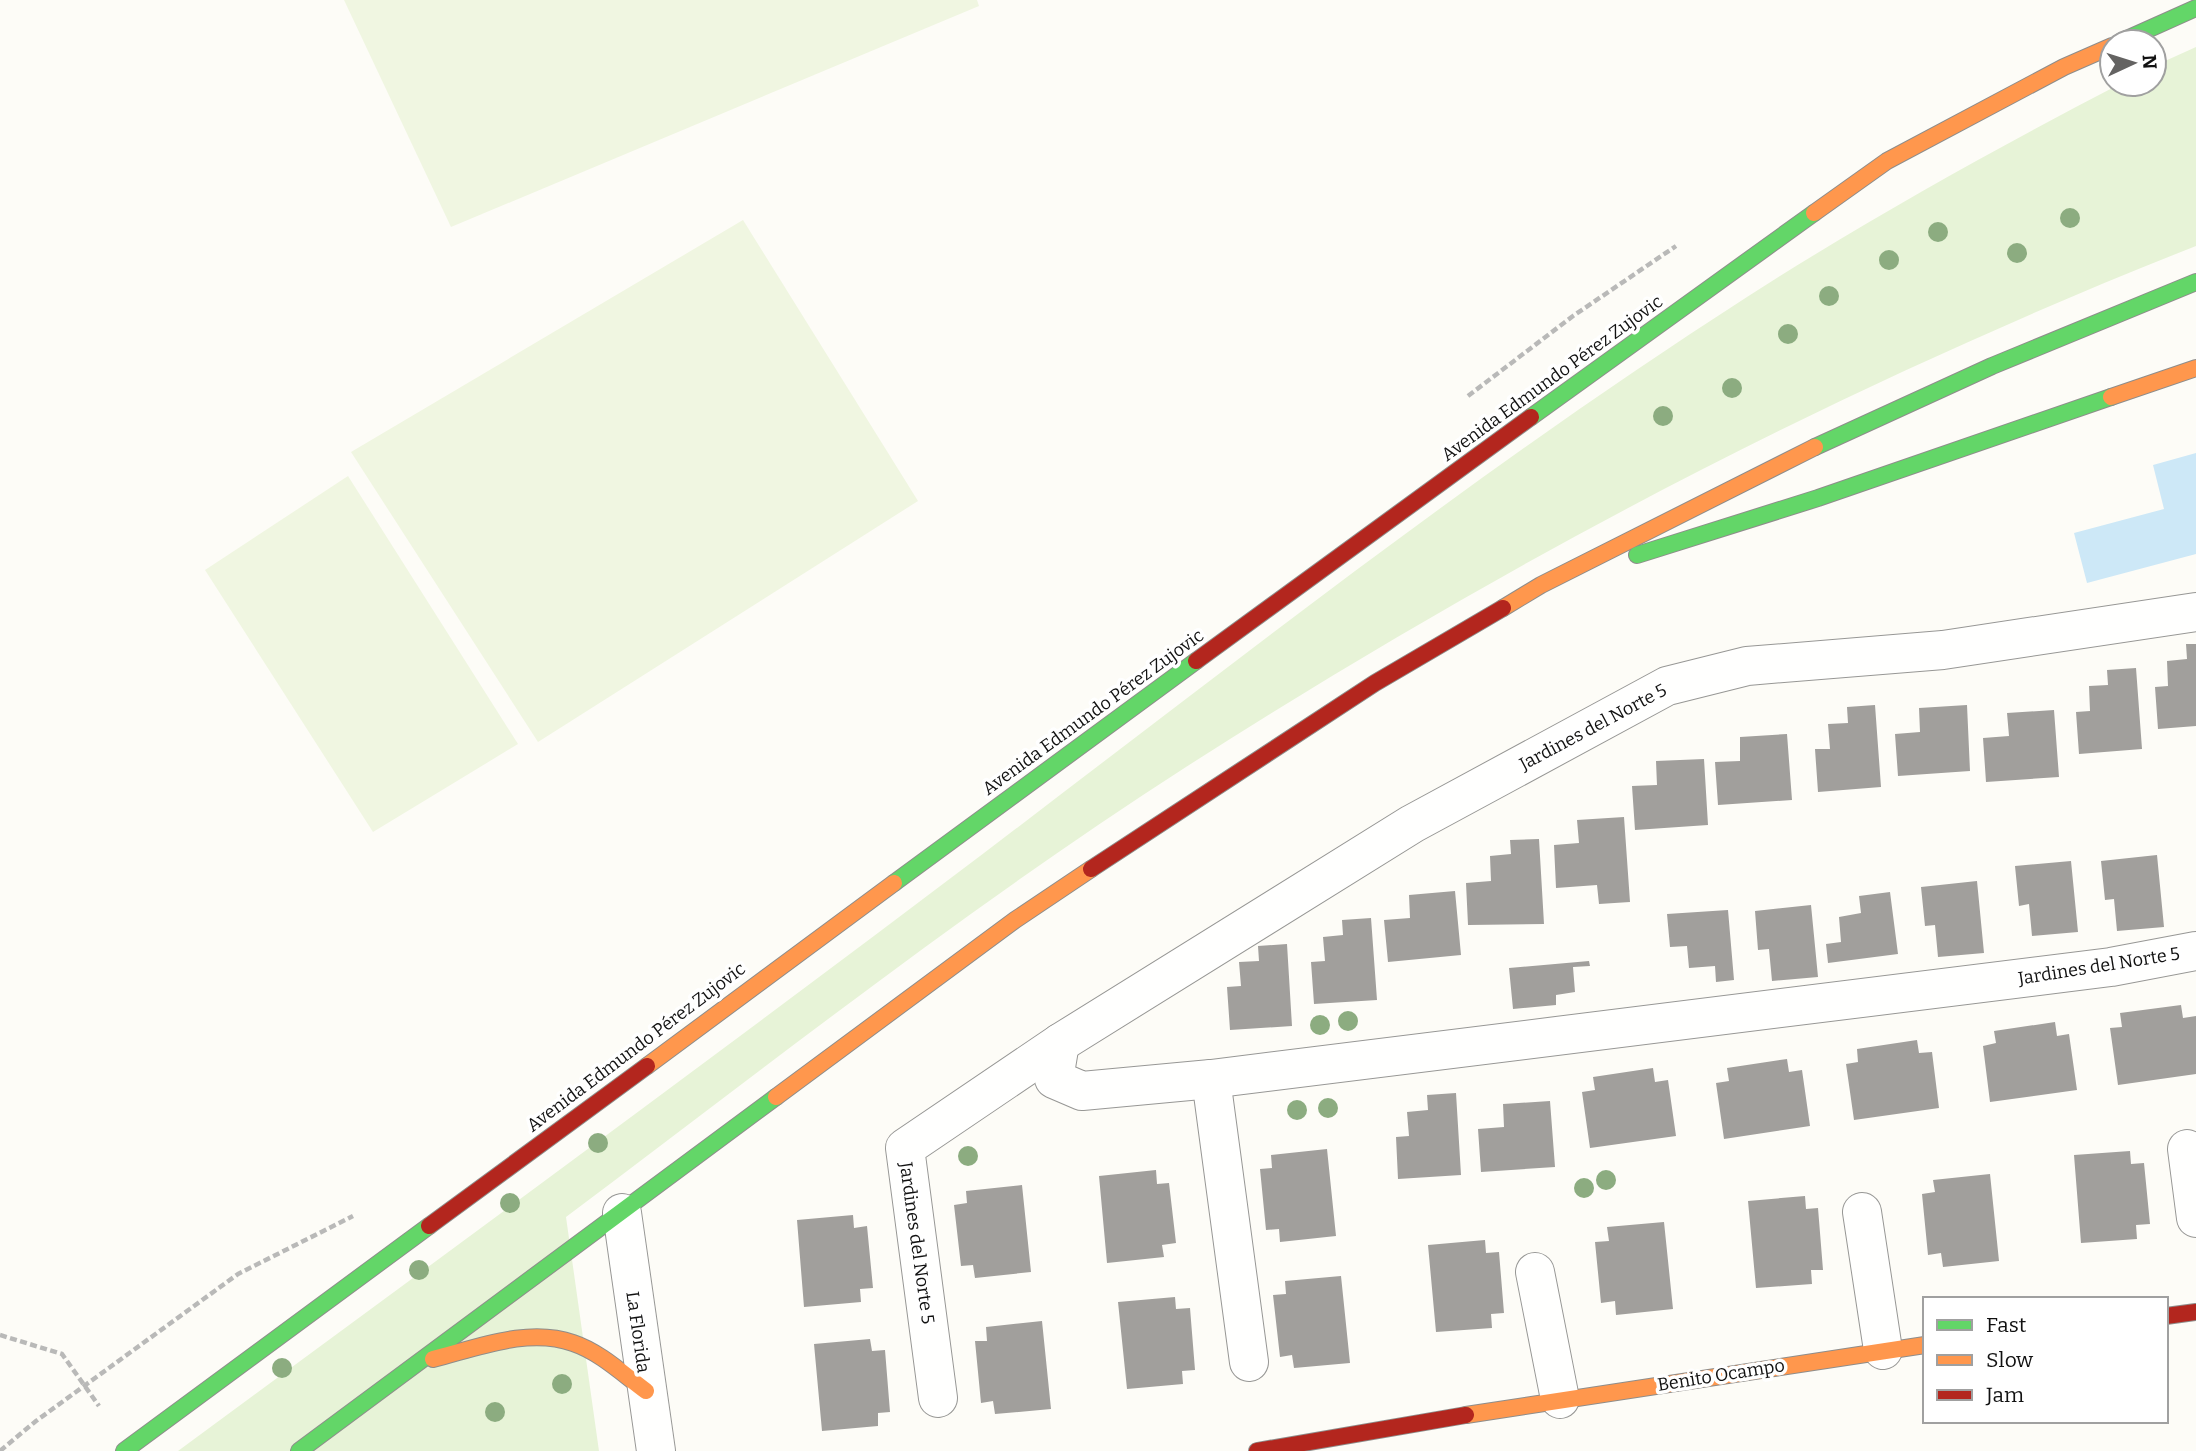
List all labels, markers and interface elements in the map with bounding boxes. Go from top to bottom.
north arrow [2098,28,2168,98]
text: N [2137,54,2161,70]
street label: Avenida Edmundo Pérez Zujovic [1437,290,1667,466]
street label: Avenida Edmundo Pérez Zujovic [978,624,1208,800]
street label: Jardines del Norte 5 [1515,679,1670,776]
street label: Jardines del Norte 5 [2016,942,2181,990]
street label: Avenida Edmundo Pérez Zujovic [522,958,750,1136]
street label: Jardines del Norte 5 [895,1160,939,1325]
street label: La Florida [621,1290,655,1374]
legend [1923,1297,2168,1423]
text: Fast [1986,1312,2027,1338]
text: Slow [1986,1347,2033,1373]
street label: Benito Ocampo [1656,1354,1786,1396]
text: Jam [1985,1382,2024,1408]

